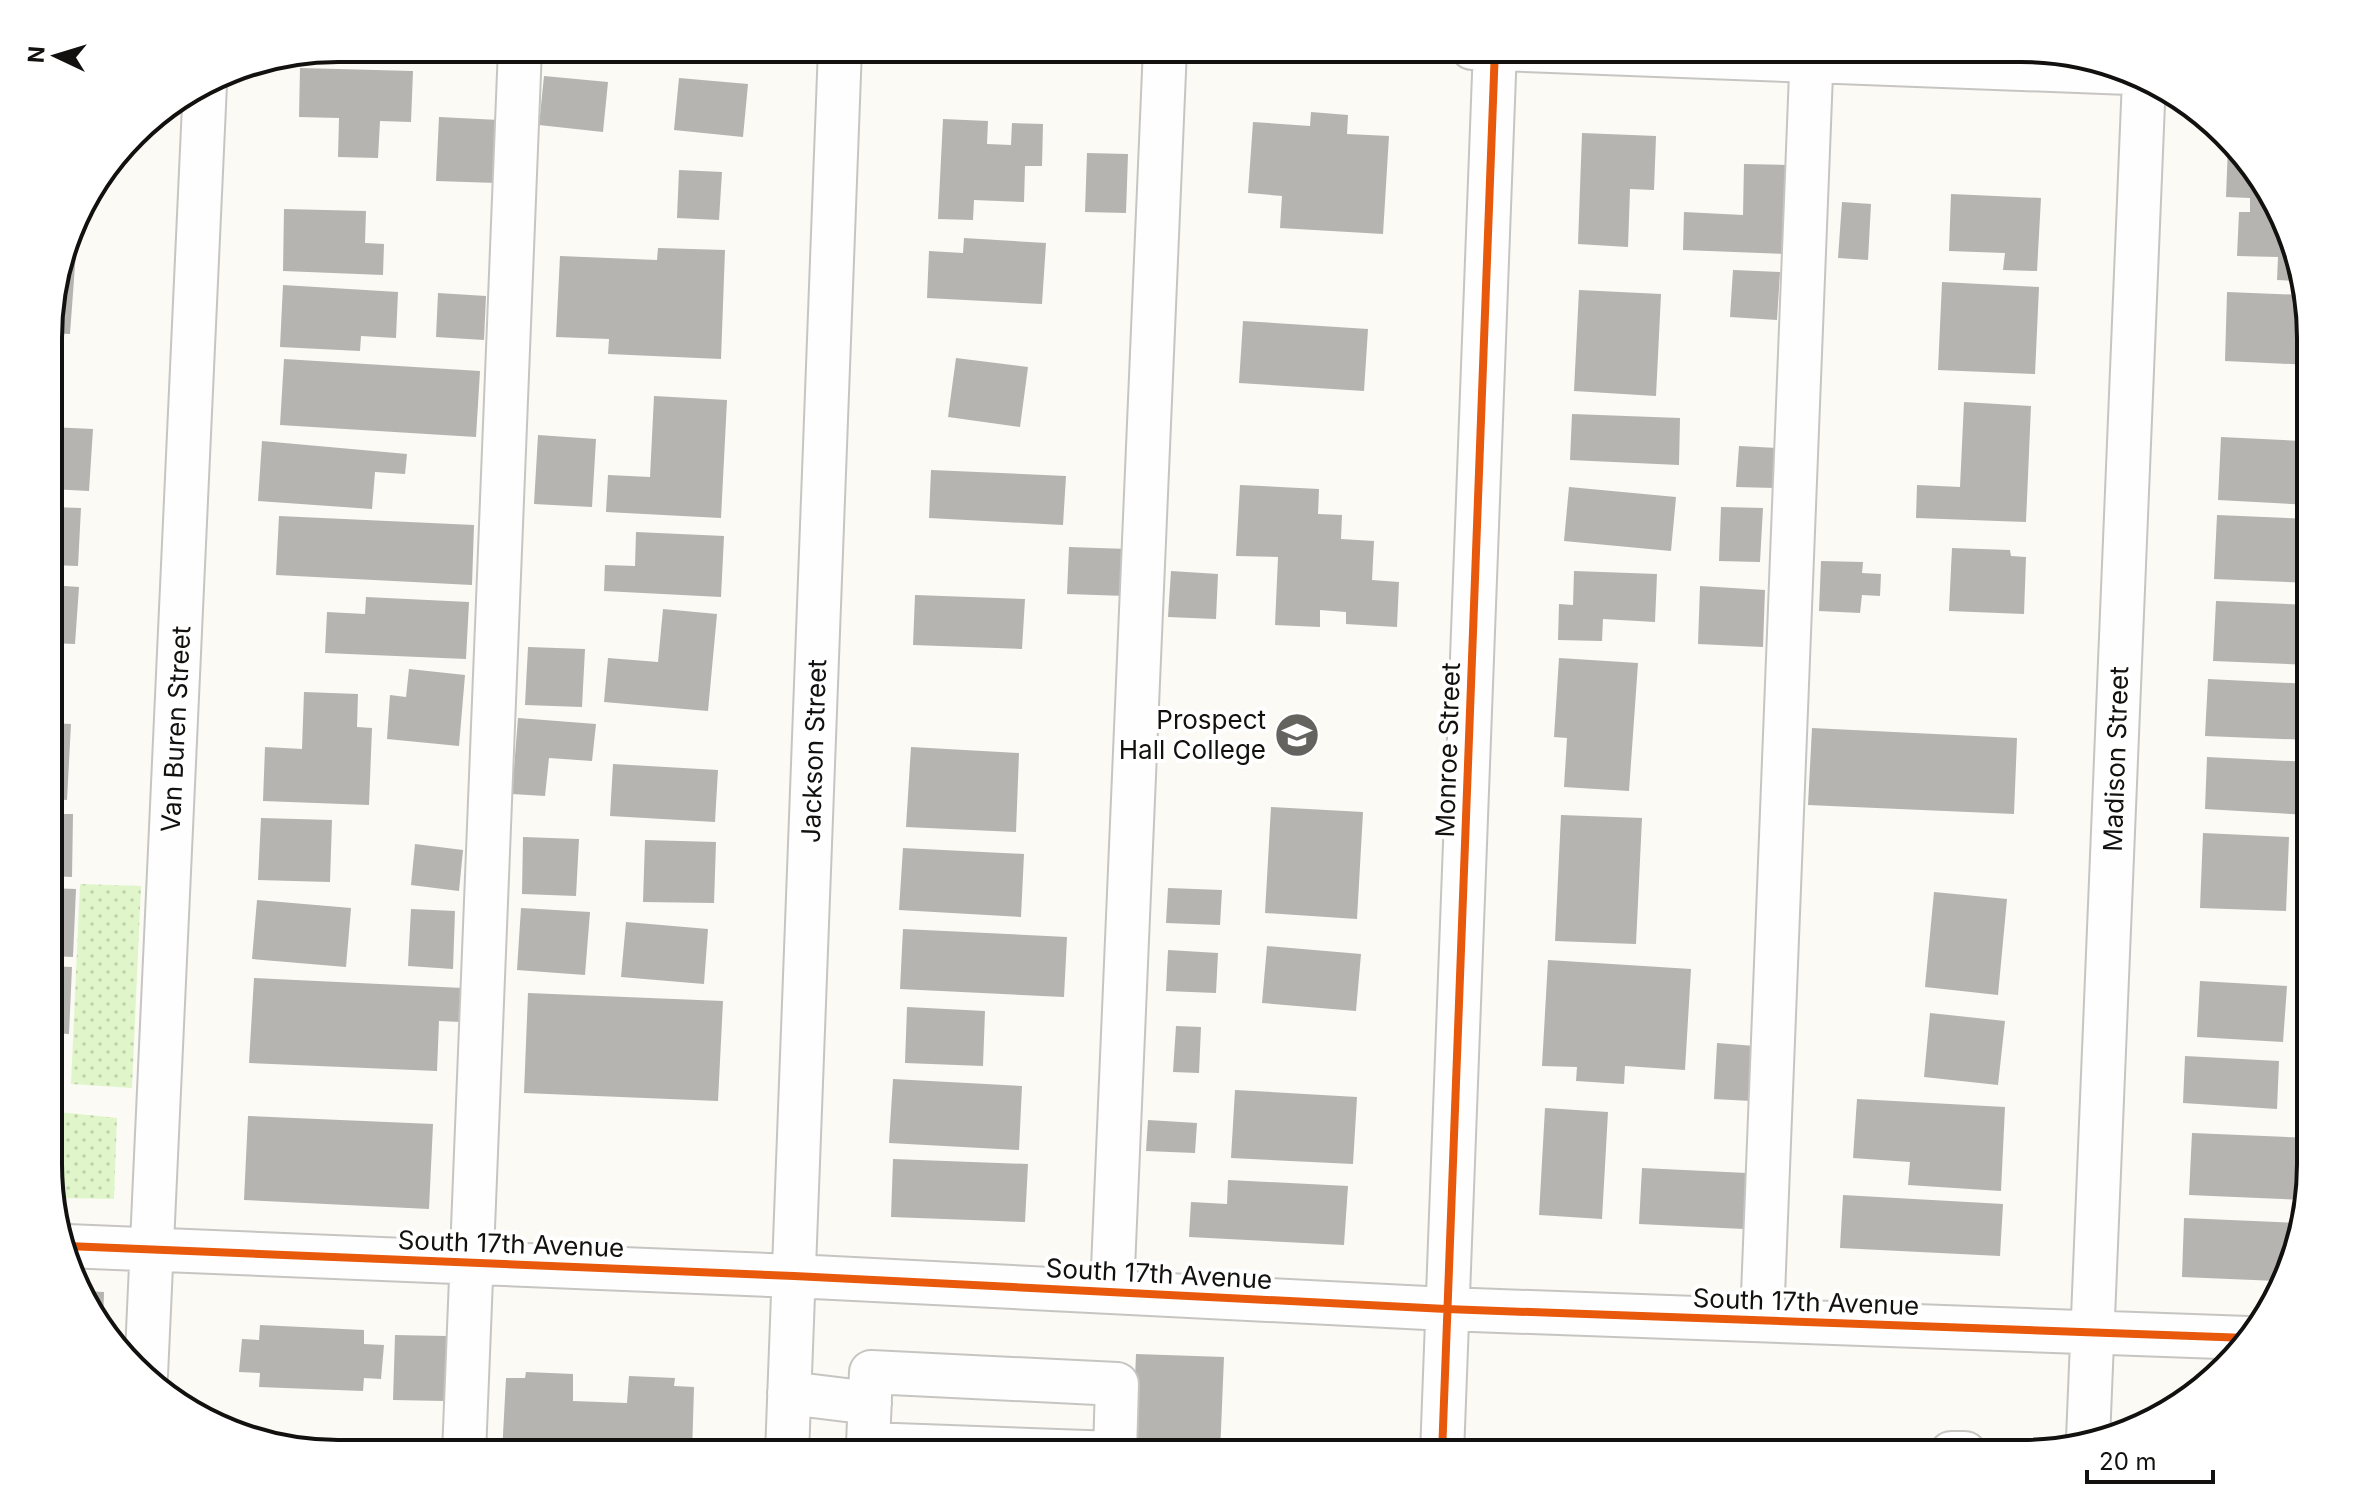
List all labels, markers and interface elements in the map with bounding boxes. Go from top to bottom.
north arrow [16,16,96,96]
text: N [22,45,50,64]
street label: Van Buren Street [155,625,196,833]
street label: Jackson Street [795,659,832,843]
street label: Monroe Street [1429,662,1466,838]
street label: Madison Street [2097,666,2134,852]
place label: Prospect Hall College [1119,704,1266,765]
school or university icon: Prospect Hall College [1273,711,1321,759]
street label: South 17th Avenue [397,1224,625,1263]
street label: South 17th Avenue [1045,1252,1273,1295]
street label: South 17th Avenue [1692,1282,1920,1321]
scale bar [2087,1434,2213,1484]
text: 20 m [2099,1447,2157,1476]

